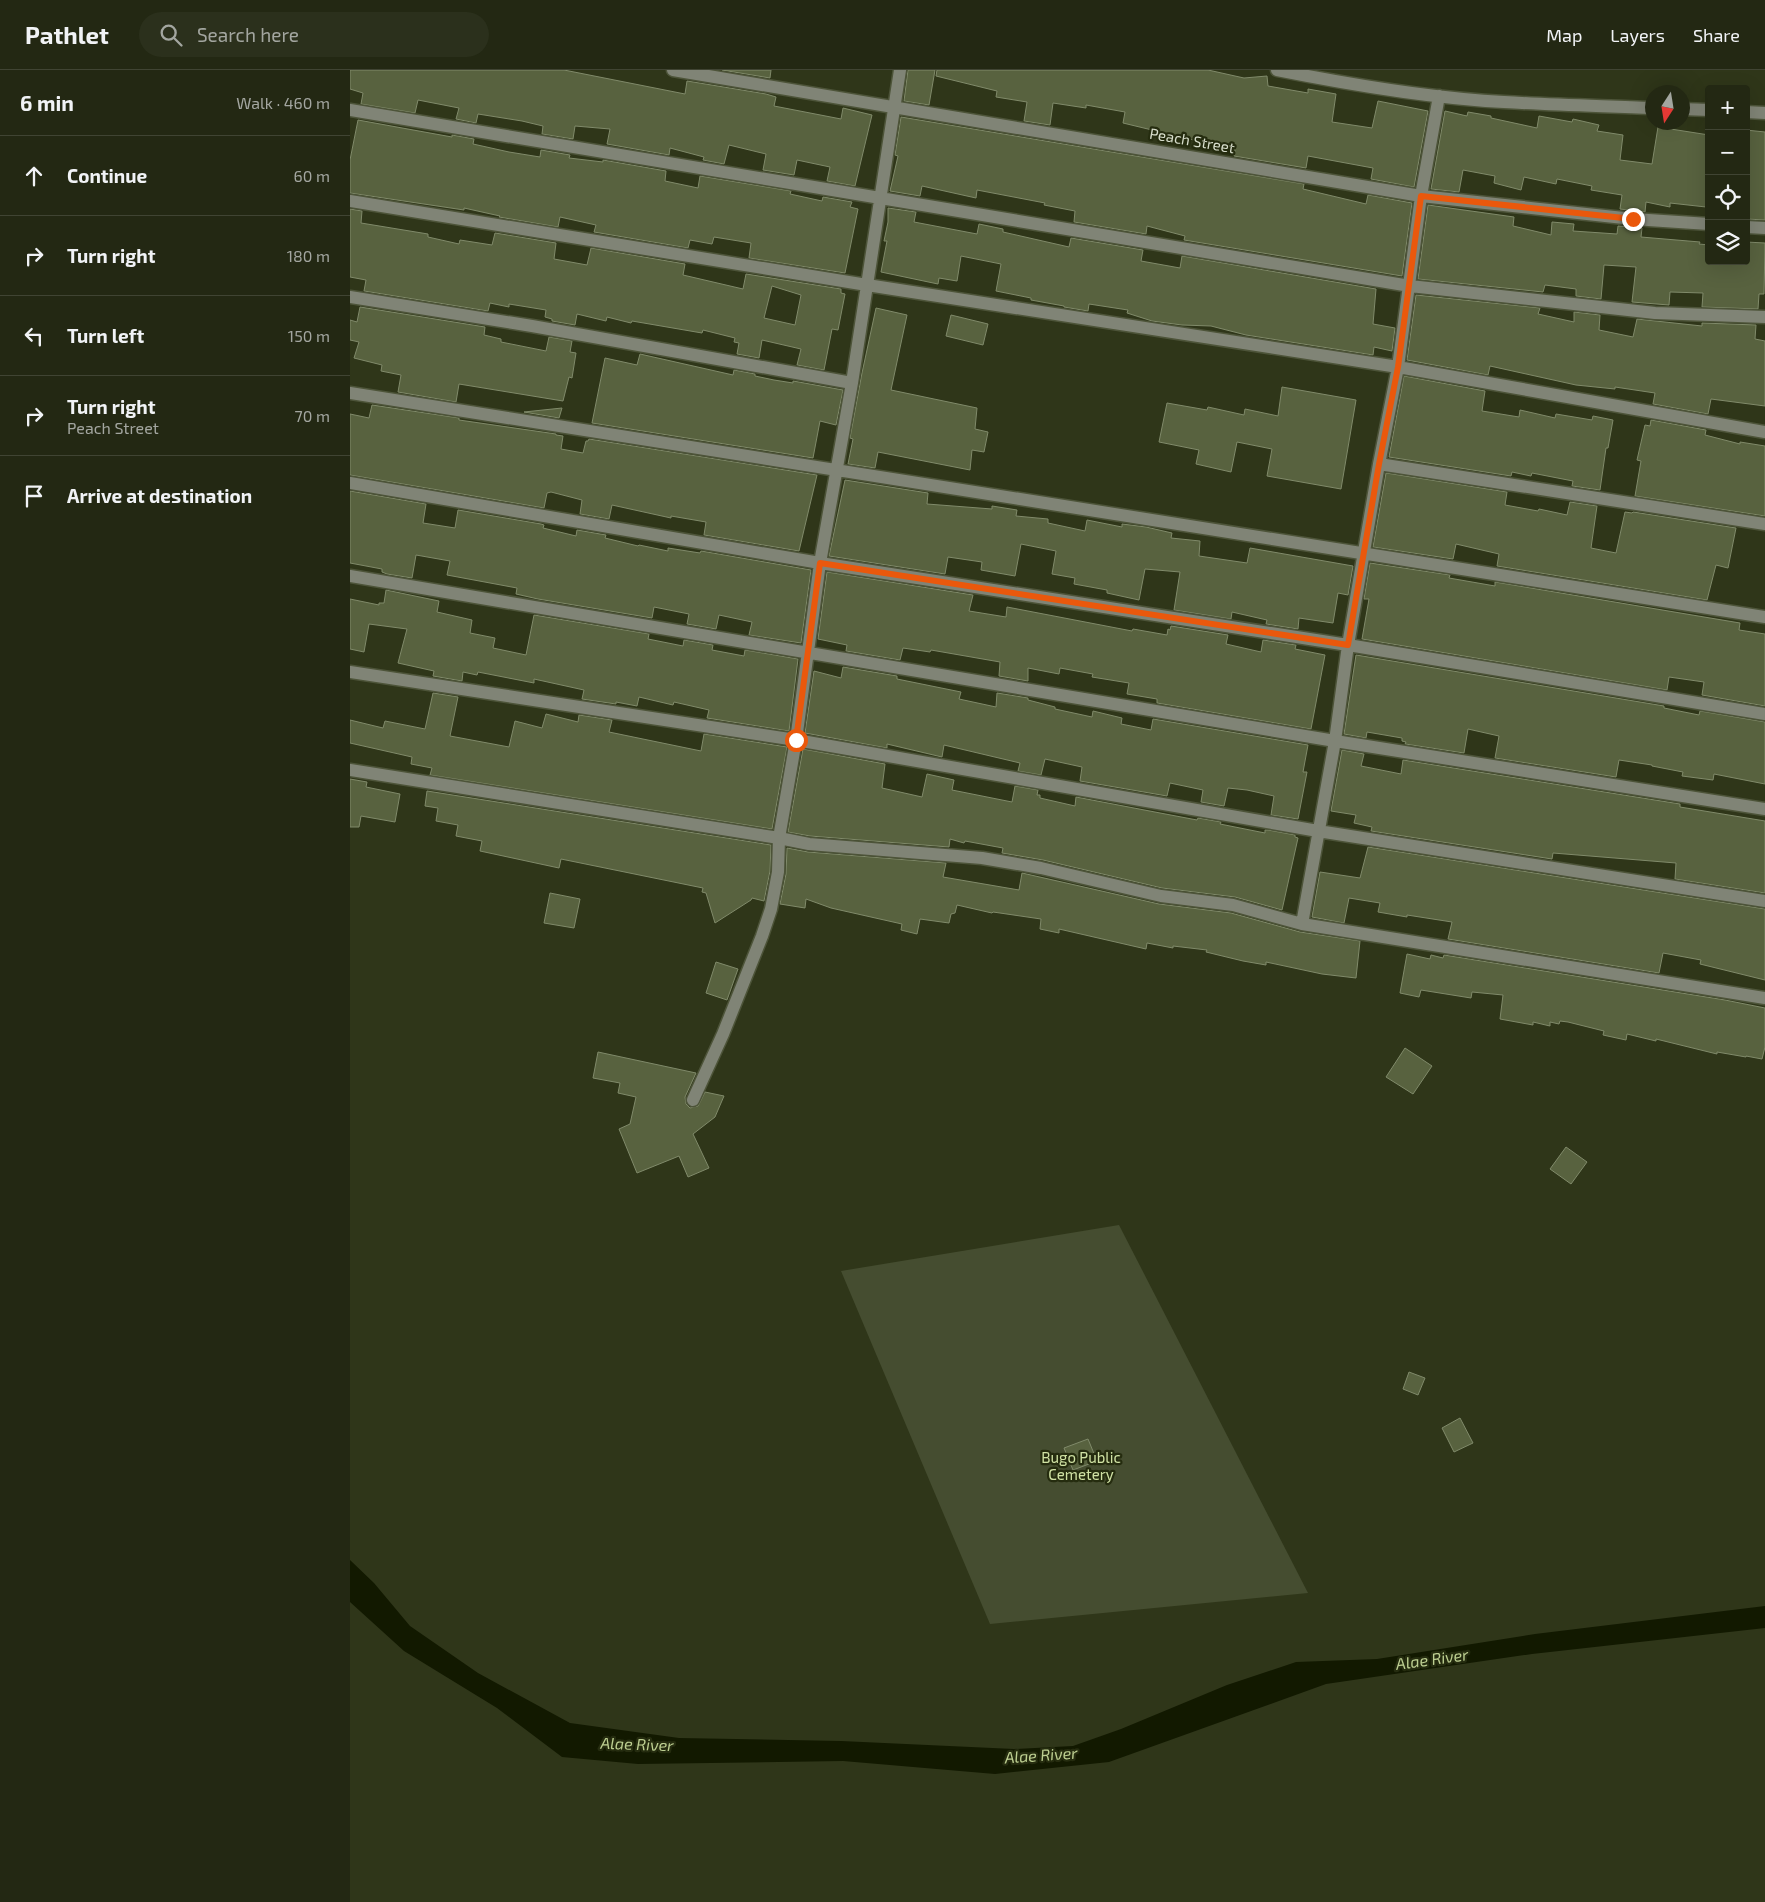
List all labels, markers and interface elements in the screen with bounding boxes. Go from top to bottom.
search box [139,12,489,57]
text: Pathlet [25,20,109,49]
icon: search [157,21,185,49]
text: Search here [197,23,299,46]
text: Map [1546,24,1582,46]
text: Layers [1610,24,1665,46]
text: Share [1693,24,1740,46]
north arrow [1645,85,1690,130]
map controls [1705,85,1750,265]
button: + [1705,85,1750,130]
text: 6 min [20,90,74,115]
text: Walk · 460 m [236,93,330,112]
street label: Peach Street [1148,124,1236,156]
button: − [1705,130,1750,175]
icon: ahead [20,162,48,190]
text: Continue [67,164,147,187]
text: 60 m [294,166,330,185]
button: locate [1705,175,1750,220]
route end [1622,208,1645,231]
button: layers [1705,220,1750,265]
icon: right [20,242,48,270]
text: Turn right [67,244,155,267]
text: 180 m [287,246,330,265]
icon: left [20,322,48,350]
text: Turn left [67,324,144,347]
text: 150 m [288,326,330,345]
text: Turn right [67,395,155,418]
icon: right [20,402,48,430]
text: 70 m [295,406,330,425]
text: Peach Street [67,418,159,437]
icon: arrive [20,482,48,510]
text: Arrive at destination [67,484,252,507]
route start [785,729,808,752]
park label: Bugo Public Cemetery [1041,1448,1121,1483]
water label: Alae River [1393,1644,1470,1673]
water label: Alae River [599,1733,675,1754]
water label: Alae River [1003,1742,1079,1767]

